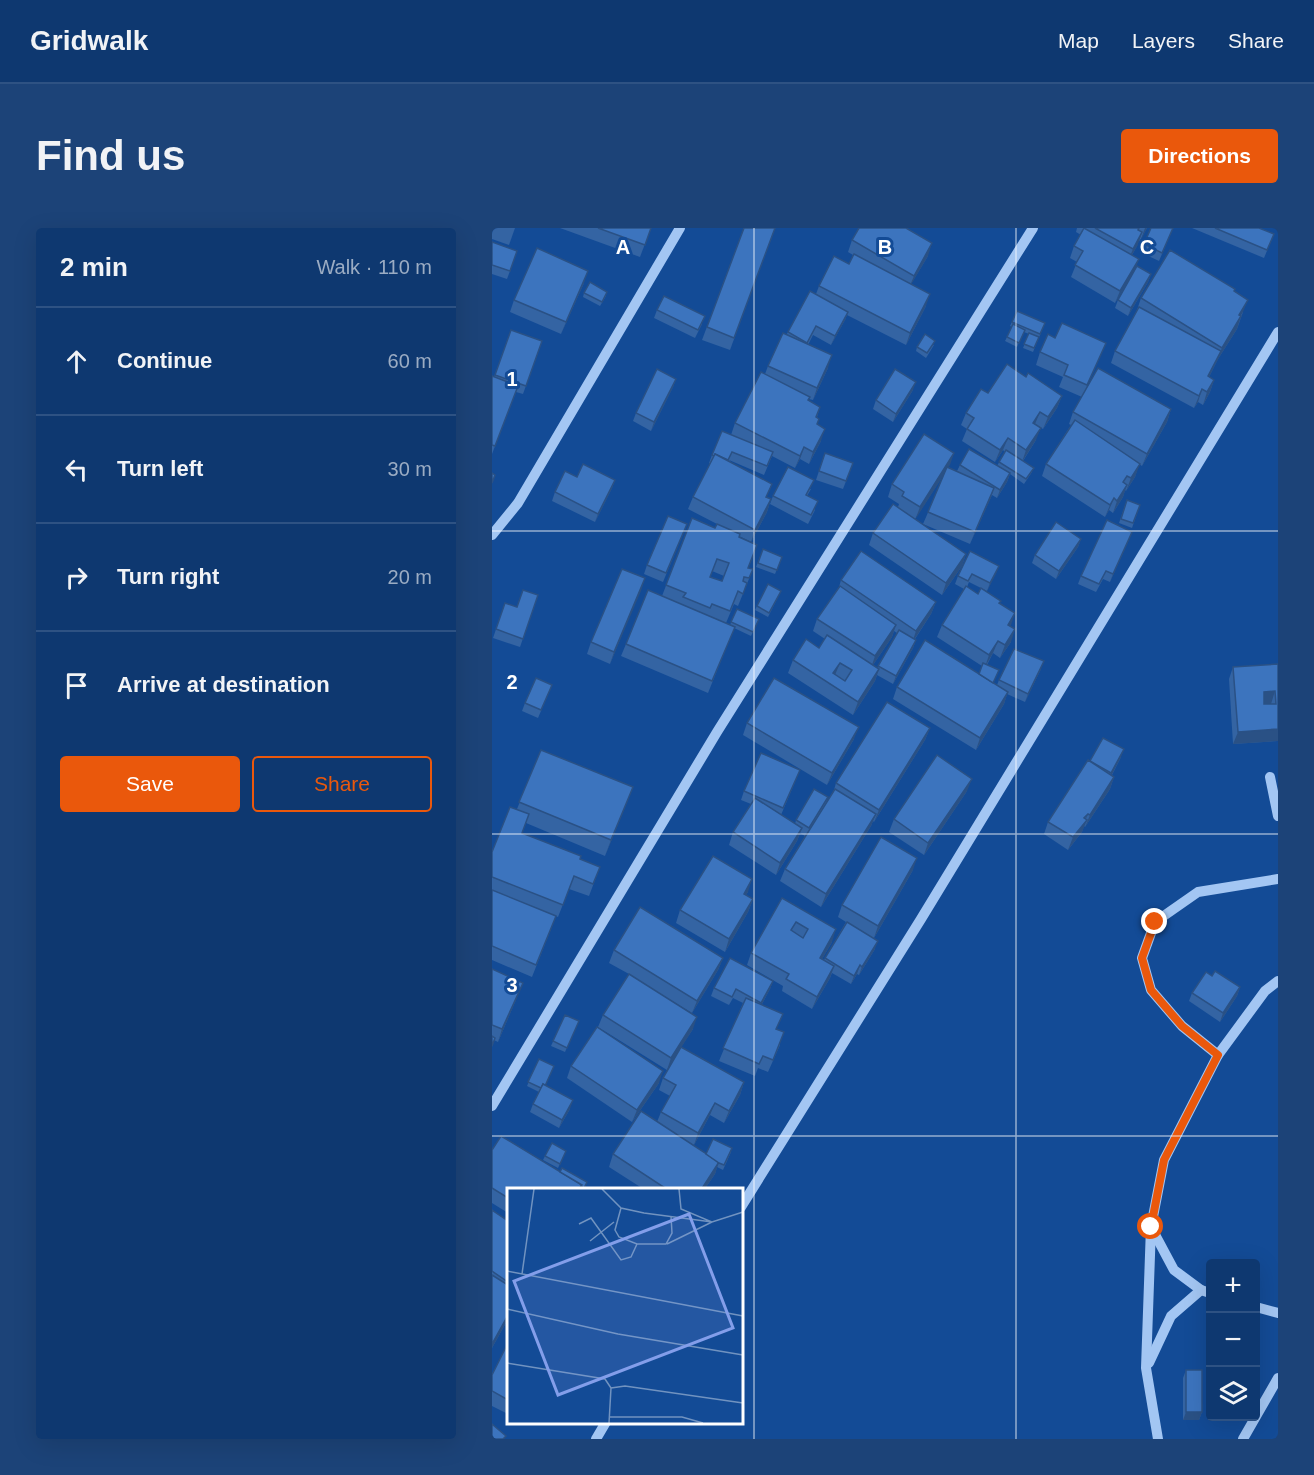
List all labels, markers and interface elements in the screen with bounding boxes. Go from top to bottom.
text: Gridwalk [30,25,148,56]
text: Map [1058,29,1099,52]
text: Layers [1132,29,1195,52]
text: Share [1228,29,1284,52]
button: Directions [1121,129,1278,183]
text: Find us [36,132,185,179]
text: A [616,236,630,258]
text: B [878,236,892,258]
text: C [1140,236,1154,258]
text: 2 min [60,252,128,282]
text: Walk · 110 m [316,256,432,278]
icon: ahead [60,345,93,378]
text: Continue [117,348,212,373]
text: 60 m [388,350,432,372]
text: 1 [506,368,518,390]
icon: left [60,453,93,486]
text: Turn left [117,456,203,481]
text: 30 m [388,458,432,480]
icon: right [60,561,93,594]
text: Turn right [117,564,219,589]
text: 20 m [388,566,432,588]
icon: arrive [60,669,93,702]
text: 2 [506,671,518,693]
text: Arrive at destination [117,672,330,697]
button: Save [60,756,240,812]
button: Share [252,756,432,812]
route end [1141,908,1167,934]
text: 3 [506,974,518,996]
inset map [507,1188,742,1424]
route start [1137,1213,1163,1239]
map controls [1206,1259,1260,1421]
button: + [1206,1259,1260,1313]
button: − [1206,1313,1260,1367]
button: layers [1206,1367,1260,1421]

